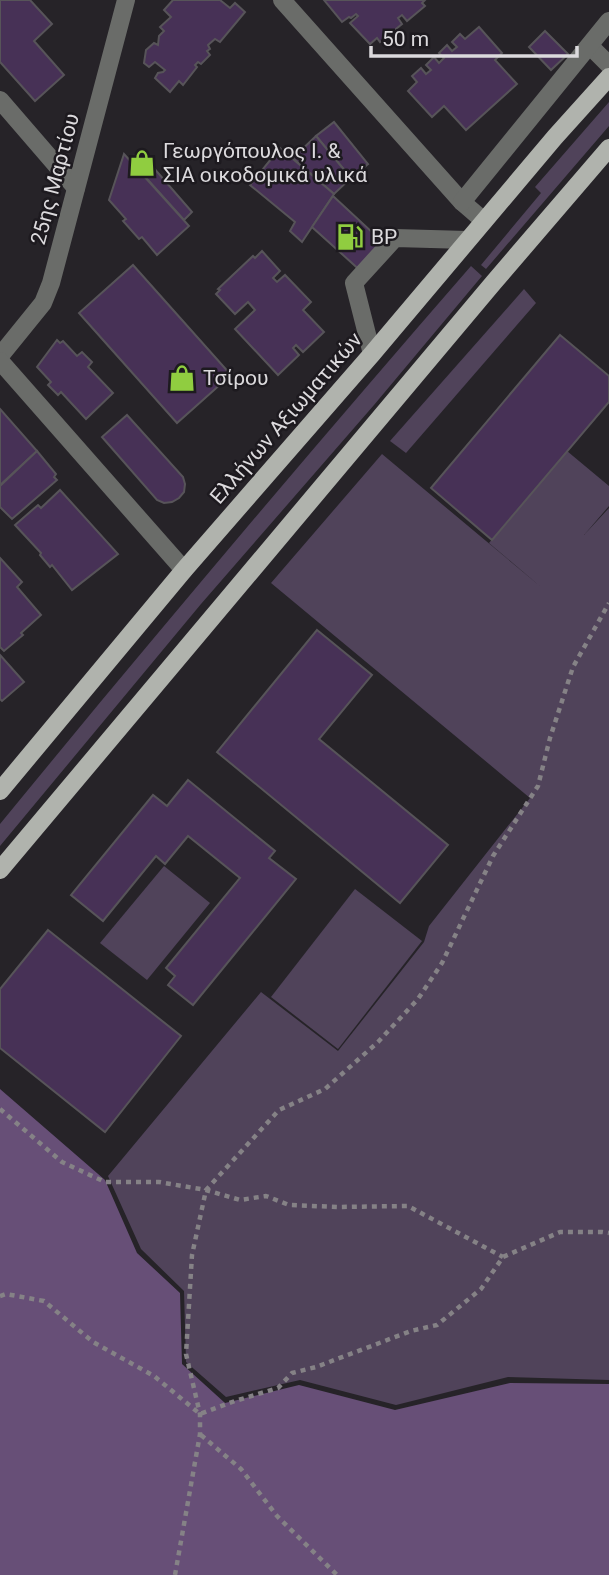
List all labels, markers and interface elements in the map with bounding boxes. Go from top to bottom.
scale bar [371,14,578,58]
text: 50 m [382,27,429,51]
street label: 25ης Μαρτίου [26,111,84,247]
place label: Γεωργόπουλος Ι. & ΣΙΑ οικοδομικά υλικά [163,139,367,187]
shop icon: Γεωργόπουλος Ι. & ΣΙΑ οικοδομικά υλικά [127,148,157,178]
fuel station icon: BP [335,222,365,252]
place label: BP [371,225,397,249]
street label: Ελλήνων Αξιωματικών [205,328,367,508]
shop icon: Τσίρου [167,363,197,393]
place label: Τσίρου [203,366,269,390]

